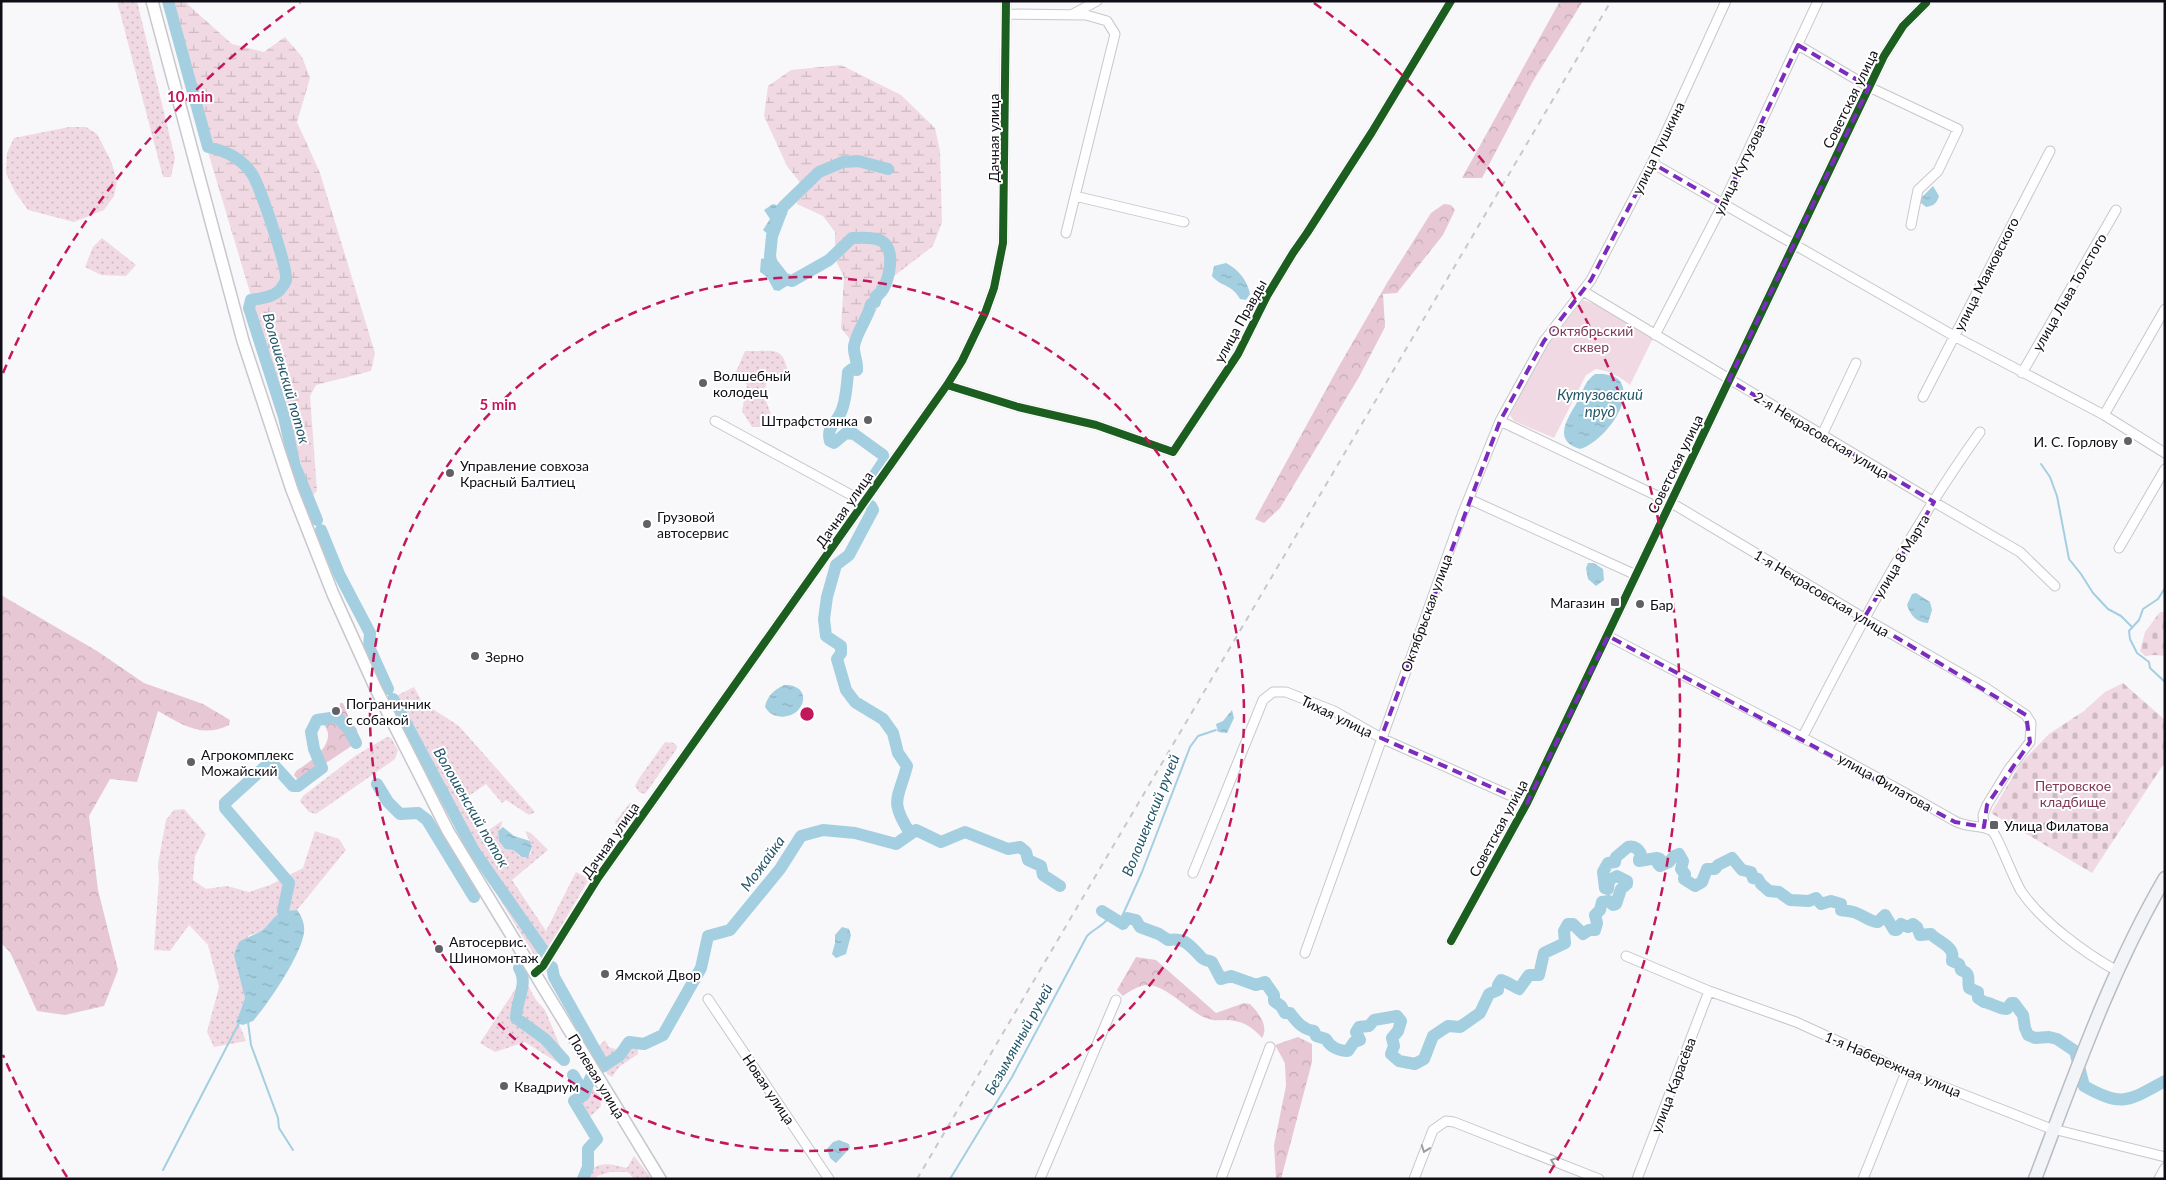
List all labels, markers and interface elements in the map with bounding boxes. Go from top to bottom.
street label: Советская улица [1819,47,1881,151]
text: 10 min [167,87,213,105]
street label: Дачная улица [985,94,1002,182]
street label: улица Пушкина [1628,99,1688,197]
street label: улица Кутузова [1709,120,1769,218]
street label: улица Маяковского [1950,214,2022,334]
street label: улица Льва Толстого [2028,230,2110,354]
street label: улица Правды [1210,276,1270,366]
water label: Волошенский поток [260,311,314,446]
park label: Октябрьский сквер [1549,322,1633,355]
place label: Волшебный колодец [713,367,791,400]
marker: Волшебный колодец [697,377,709,389]
water label: Кутузовский пруд [1557,385,1643,420]
street label: 2-я Некрасовская улица [1751,388,1893,482]
text: 5 min [479,395,517,413]
place label: Штрафстоянка [761,412,858,429]
street label: Советская улица [1644,412,1706,516]
marker: Штрафстоянка [862,414,874,426]
place label: И. С. Горлову [2033,433,2119,450]
marker: И. С. Горлову [2122,435,2134,447]
place label: Управление совхоза Красный Балтиец [460,457,589,490]
marker: Управление совхоза Красный Балтиец [444,467,456,479]
street label: Дачная улица [812,468,876,550]
place label: Грузовой автосервис [657,508,729,541]
street label: улица 8 Марта [1869,511,1933,601]
marker: Грузовой автосервис [641,518,653,530]
street label: 1-я Некрасовская улица [1751,546,1893,640]
street label: Октябрьская улица [1397,552,1455,674]
place label: Магазин [1550,594,1605,611]
marker: Магазин [1609,596,1621,608]
place label: Бар [1650,596,1674,613]
marker: Бар [1634,598,1646,610]
place label: Зерно [485,648,524,665]
marker: Зерно [469,650,481,662]
street label: Тихая улица [1298,691,1376,741]
place label: Пограничник с собакой [346,695,432,728]
marker: Пограничник с собакой [330,705,342,717]
centre of rings [798,705,816,723]
water label: Волошенский поток [430,744,514,871]
place label: Агрокомплекс Можайский [201,746,294,779]
street label: улица Филатова [1835,749,1935,815]
water label: Волошенский ручей [1117,751,1183,879]
marker: Агрокомплекс Можайский [185,756,197,768]
street label: Советская улица [1465,776,1531,880]
park label: Петровское кладбище [2035,777,2111,810]
street label: Дачная улица [578,799,642,881]
place label: Улица Филатова [2004,817,2109,834]
marker: Улица Филатова [1988,819,2000,831]
water label: Можайка [736,832,788,894]
place label: Автосервис. Шиномонтаж [449,933,539,966]
marker: Автосервис. Шиномонтаж [433,943,445,955]
place label: Ямской Двор [614,966,701,983]
marker: Ямской Двор [599,968,611,980]
water label: Безымянный ручей [980,980,1056,1098]
street label: 1-я Набережная улица [1822,1028,1964,1100]
street label: Полевая улица [565,1030,629,1122]
street label: улица Карасёва [1647,1035,1699,1135]
street label: Новая улица [739,1051,799,1127]
place label: Квадриум [514,1078,579,1095]
marker: Квадриум [498,1080,510,1092]
one-way arrow [1421,1144,1431,1153]
one-way arrow [1550,1157,1558,1167]

